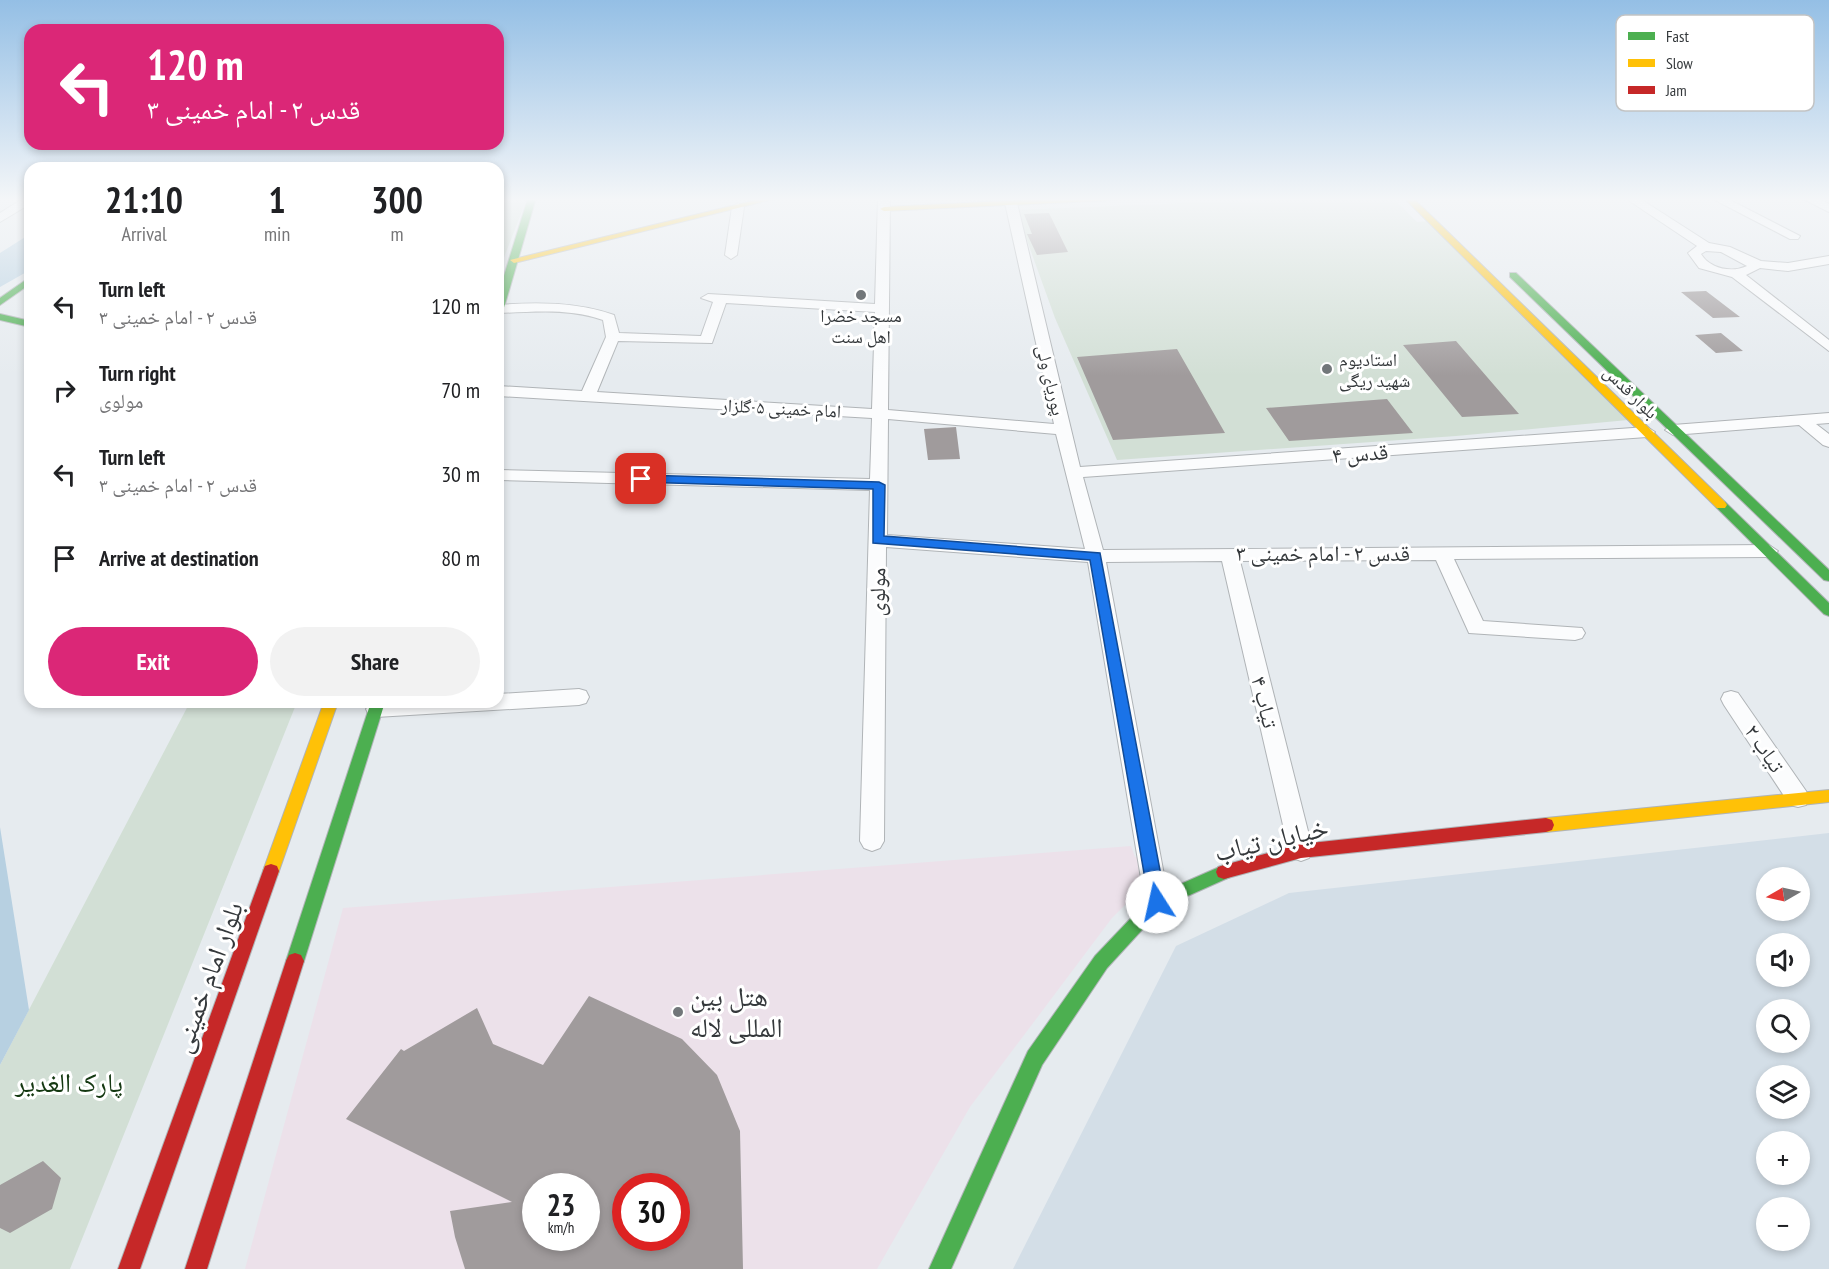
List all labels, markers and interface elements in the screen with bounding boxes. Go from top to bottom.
legend [1616,15,1814,111]
text: Fast [1666,26,1689,46]
text: 120 m [147,37,244,92]
icon: left [48,48,126,126]
text: Slow [1666,53,1693,73]
text: Jam [1665,80,1687,100]
text: قدس ۲ - امام خمینی ۳ [147,92,360,126]
text: 21:10 [105,176,183,223]
text: 1 [268,176,286,223]
text: 300 [371,176,423,223]
text: Arrival [121,221,167,247]
text: min [264,221,290,247]
text: m [391,221,404,247]
text: Turn left [99,275,165,303]
marker: مسجد خضرا اهل سنت [854,288,868,302]
icon: left [48,290,81,323]
text: 120 m [431,292,480,320]
text: قدس ۲ - امام خمینی ۳ [99,304,257,330]
place label: مسجد خضرا اهل سنت [820,304,902,348]
street label: پوریای ولی [1032,342,1070,418]
place label: استادیوم شهید ریگی [1339,348,1410,392]
text: Turn right [99,359,176,387]
street label: بلوار قدس [1599,360,1663,424]
marker: استادیوم شهید ریگی [1320,362,1334,376]
icon: right [48,374,81,407]
text: 70 m [441,376,480,404]
text: مولوی [99,388,143,414]
street label: امام خمینی ۵-گلزار [719,393,842,424]
street label: قدس ۴ [1331,437,1389,469]
text: Turn left [99,443,165,471]
pin [615,453,666,504]
icon: left [48,458,81,491]
text: 30 m [441,460,480,488]
icon: arrive [624,462,657,495]
text: قدس ۲ - امام خمینی ۳ [99,472,257,498]
street label: قدس ۲ - امام خمینی ۳ [1236,539,1410,568]
icon: arrive [48,542,81,575]
text: Arrive at destination [99,544,259,572]
text: 80 m [441,544,480,572]
street label: مولوی [863,567,891,617]
button: Exit [48,627,258,696]
button: Share [270,627,480,696]
street label: تیاب ۴ [1245,673,1285,731]
street label: تیاب ۲ [1739,718,1792,778]
street label: خیابان تیاب [1211,809,1331,869]
north arrow [1756,867,1810,921]
map controls [1756,867,1810,1251]
position arrow [1125,870,1189,934]
street label: بلوار امام خمینی [164,897,252,1058]
button: sound [1756,933,1810,987]
place label: هتل بین المللی لاله [690,979,783,1044]
button: search [1756,999,1810,1053]
marker: هتل بین المللی لاله [671,1005,685,1019]
park label: پارک الغدیر [14,1065,123,1099]
button: layers [1756,1065,1810,1119]
button: + [1756,1131,1810,1185]
speed limit sign: 30 [612,1173,690,1251]
text: 23 [547,1185,575,1224]
button: − [1756,1197,1810,1251]
text: km/h [548,1218,574,1237]

